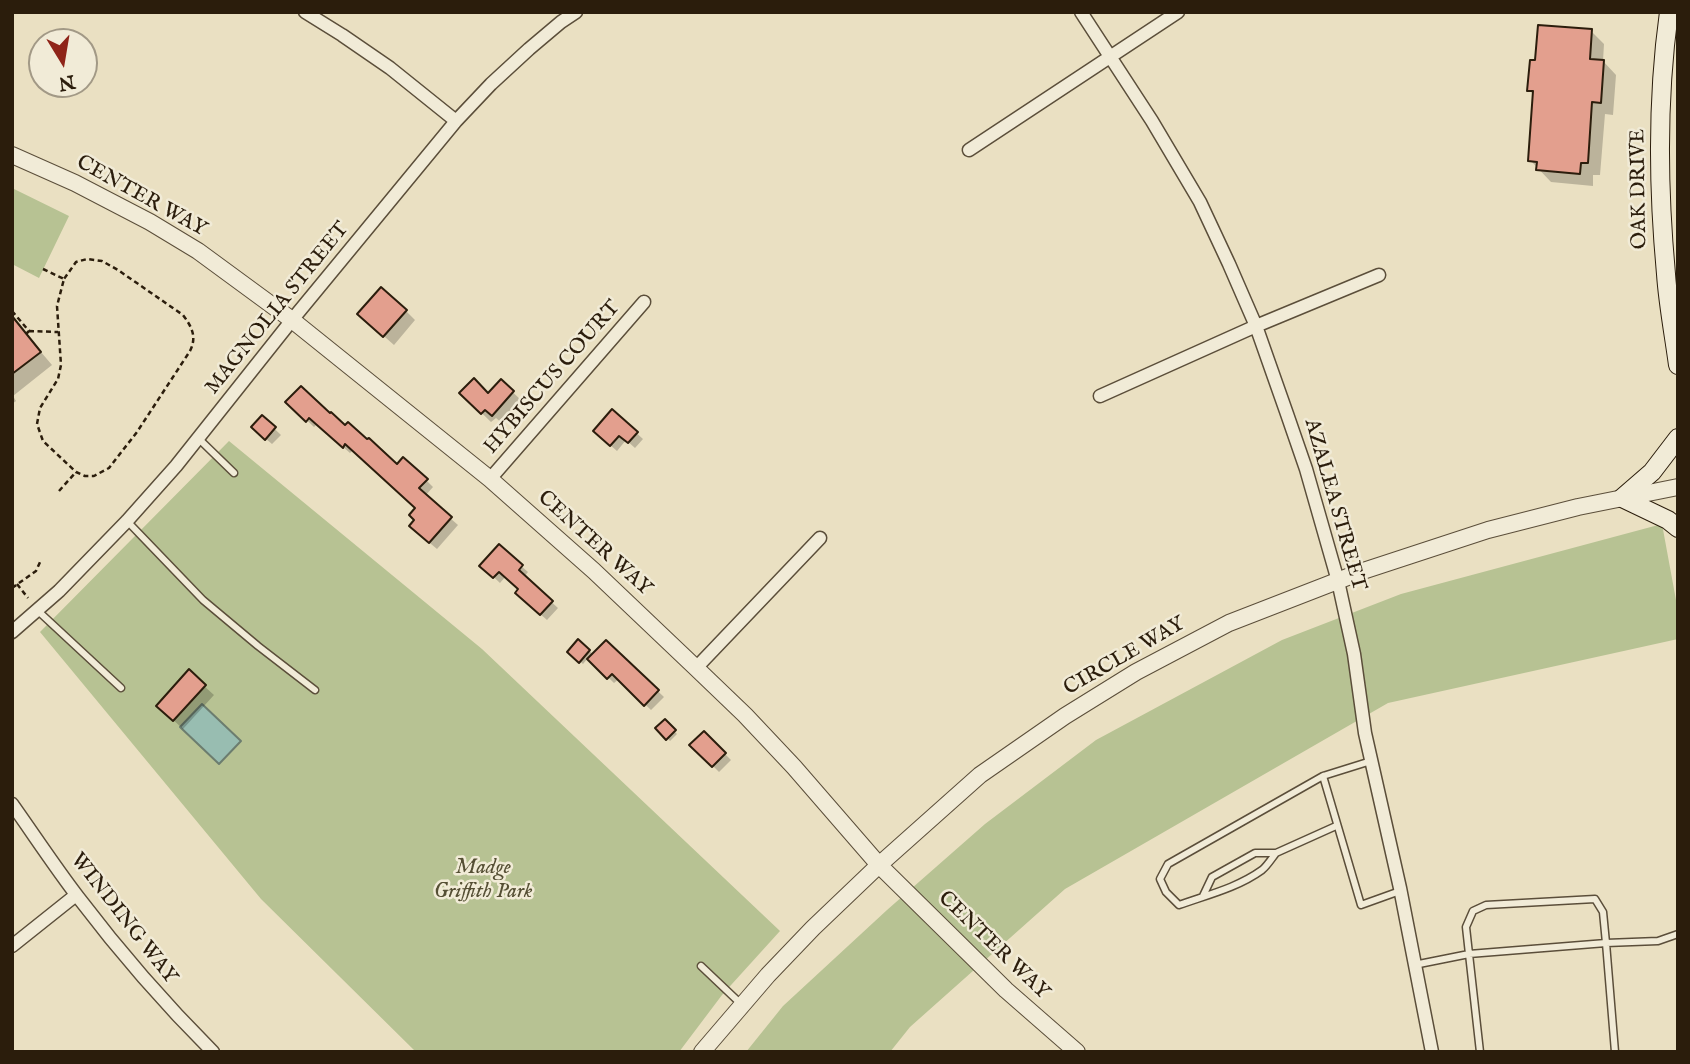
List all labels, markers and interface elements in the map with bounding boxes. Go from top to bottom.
north arrow [28,28,98,98]
text: N [56,68,77,95]
street label: OAK DRIVE [1626,128,1654,250]
street label: CENTER WAY [71,151,211,243]
street label: MAGNOLIA STREET [201,218,355,400]
street label: HYBISCUS COURT [479,296,627,460]
street label: AZALEA STREET [1297,416,1371,594]
street label: CENTER WAY [532,486,656,602]
street label: CIRCLE WAY [1060,612,1190,702]
street label: WINDING WAY [64,848,182,990]
park label: Madge Griffith Park [434,856,532,906]
street label: CENTER WAY [932,886,1054,1006]

